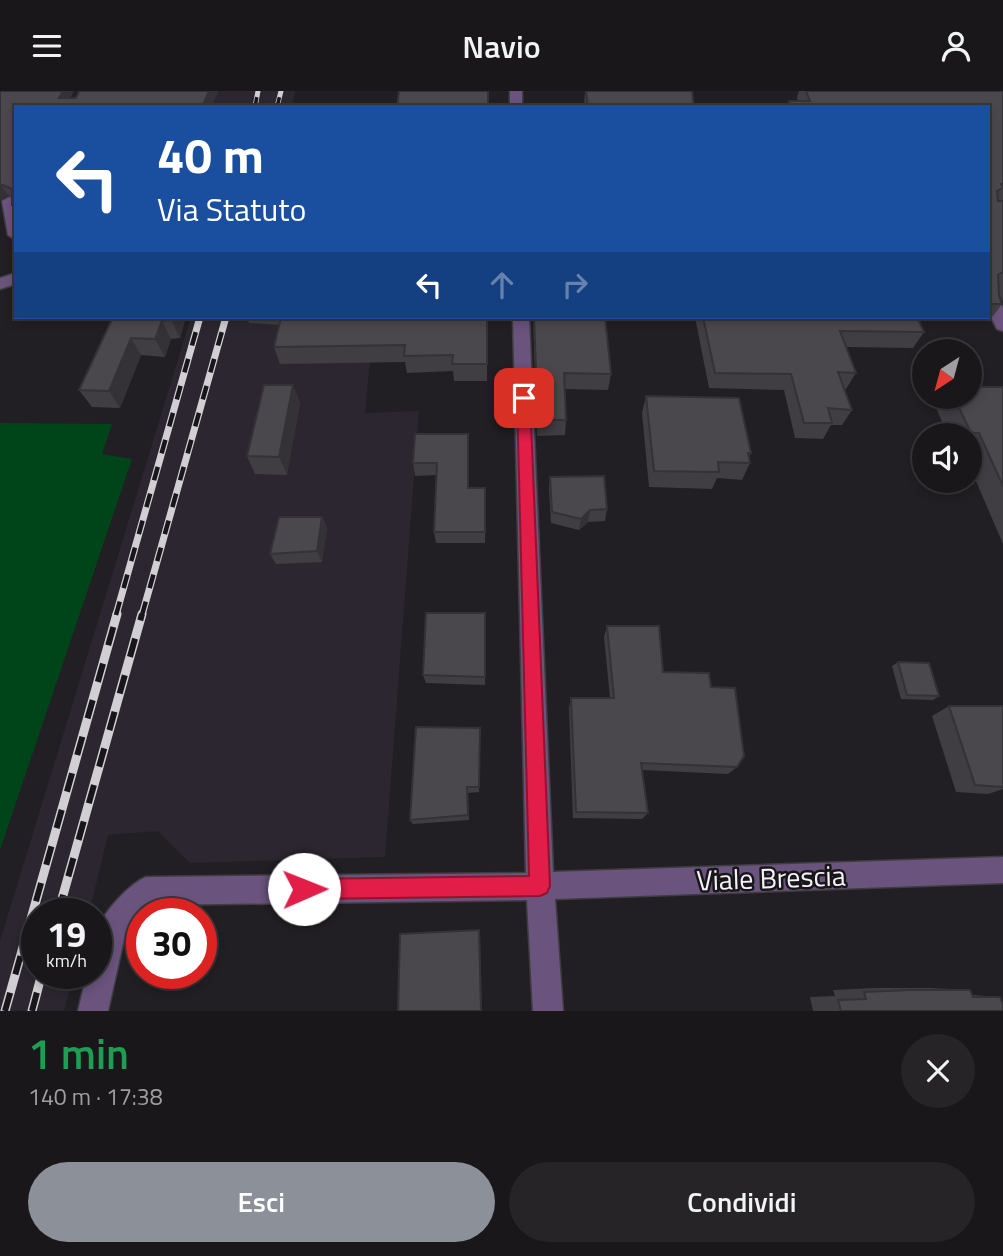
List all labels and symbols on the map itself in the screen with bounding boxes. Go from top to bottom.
north arrow [912,339,982,409]
pin [494,368,554,428]
position arrow [267,852,341,926]
street label: Viale Brescia [696,853,846,902]
speed limit sign: 30 [126,898,217,989]

